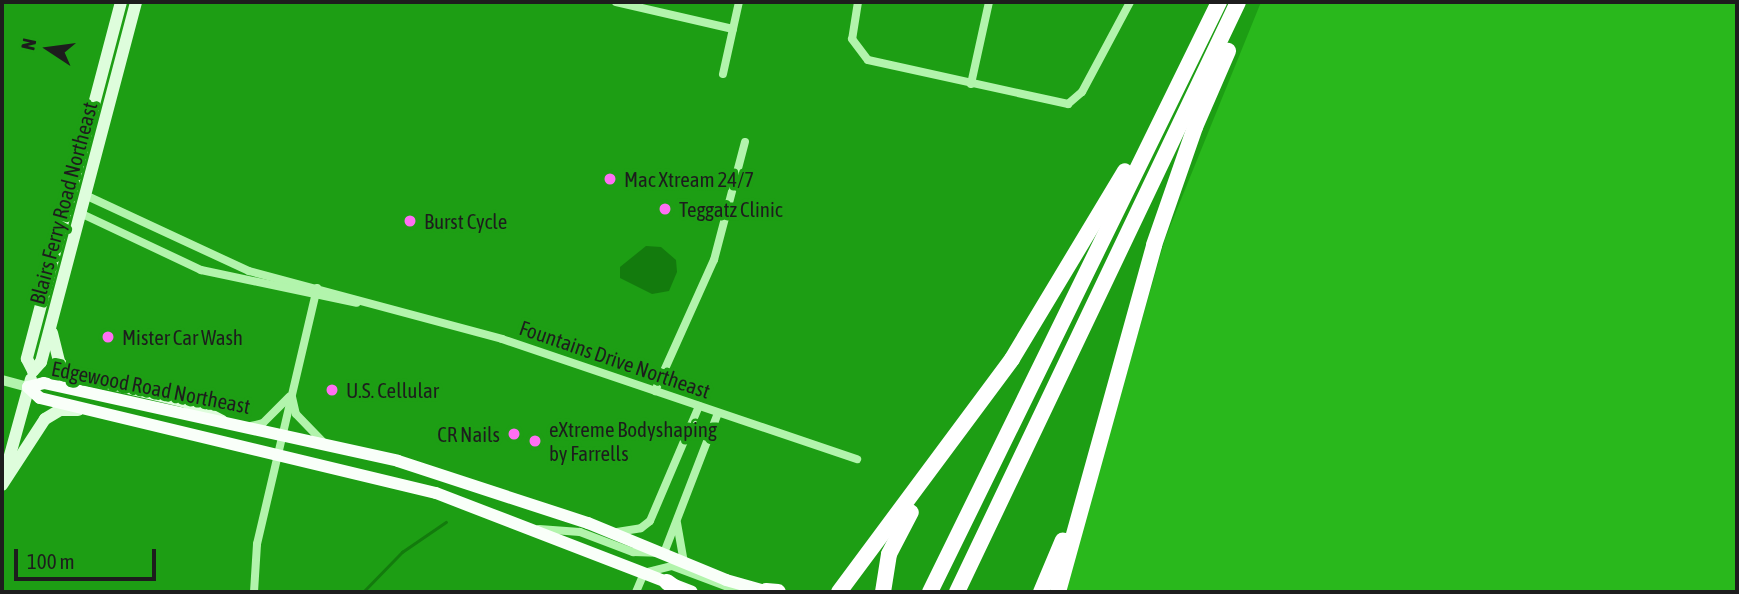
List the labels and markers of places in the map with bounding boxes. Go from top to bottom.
place label: Mac Xtream 24/7 [624,166,754,192]
marker: Mac Xtream 24/7 [602,171,618,187]
place label: Teggatz Clinic [679,196,783,222]
marker: Teggatz Clinic [657,201,673,217]
place label: Burst Cycle [424,208,507,234]
marker: Burst Cycle [402,213,418,229]
place label: Mister Car Wash [122,324,243,350]
marker: Mister Car Wash [100,329,116,345]
place label: U.S. Cellular [346,377,439,403]
marker: U.S. Cellular [324,382,340,398]
place label: eXtreme Bodyshaping by Farrells [549,416,717,466]
place label: CR Nails [437,421,500,447]
marker: CR Nails [506,426,522,442]
marker: eXtreme Bodyshaping by Farrells [527,433,543,449]

